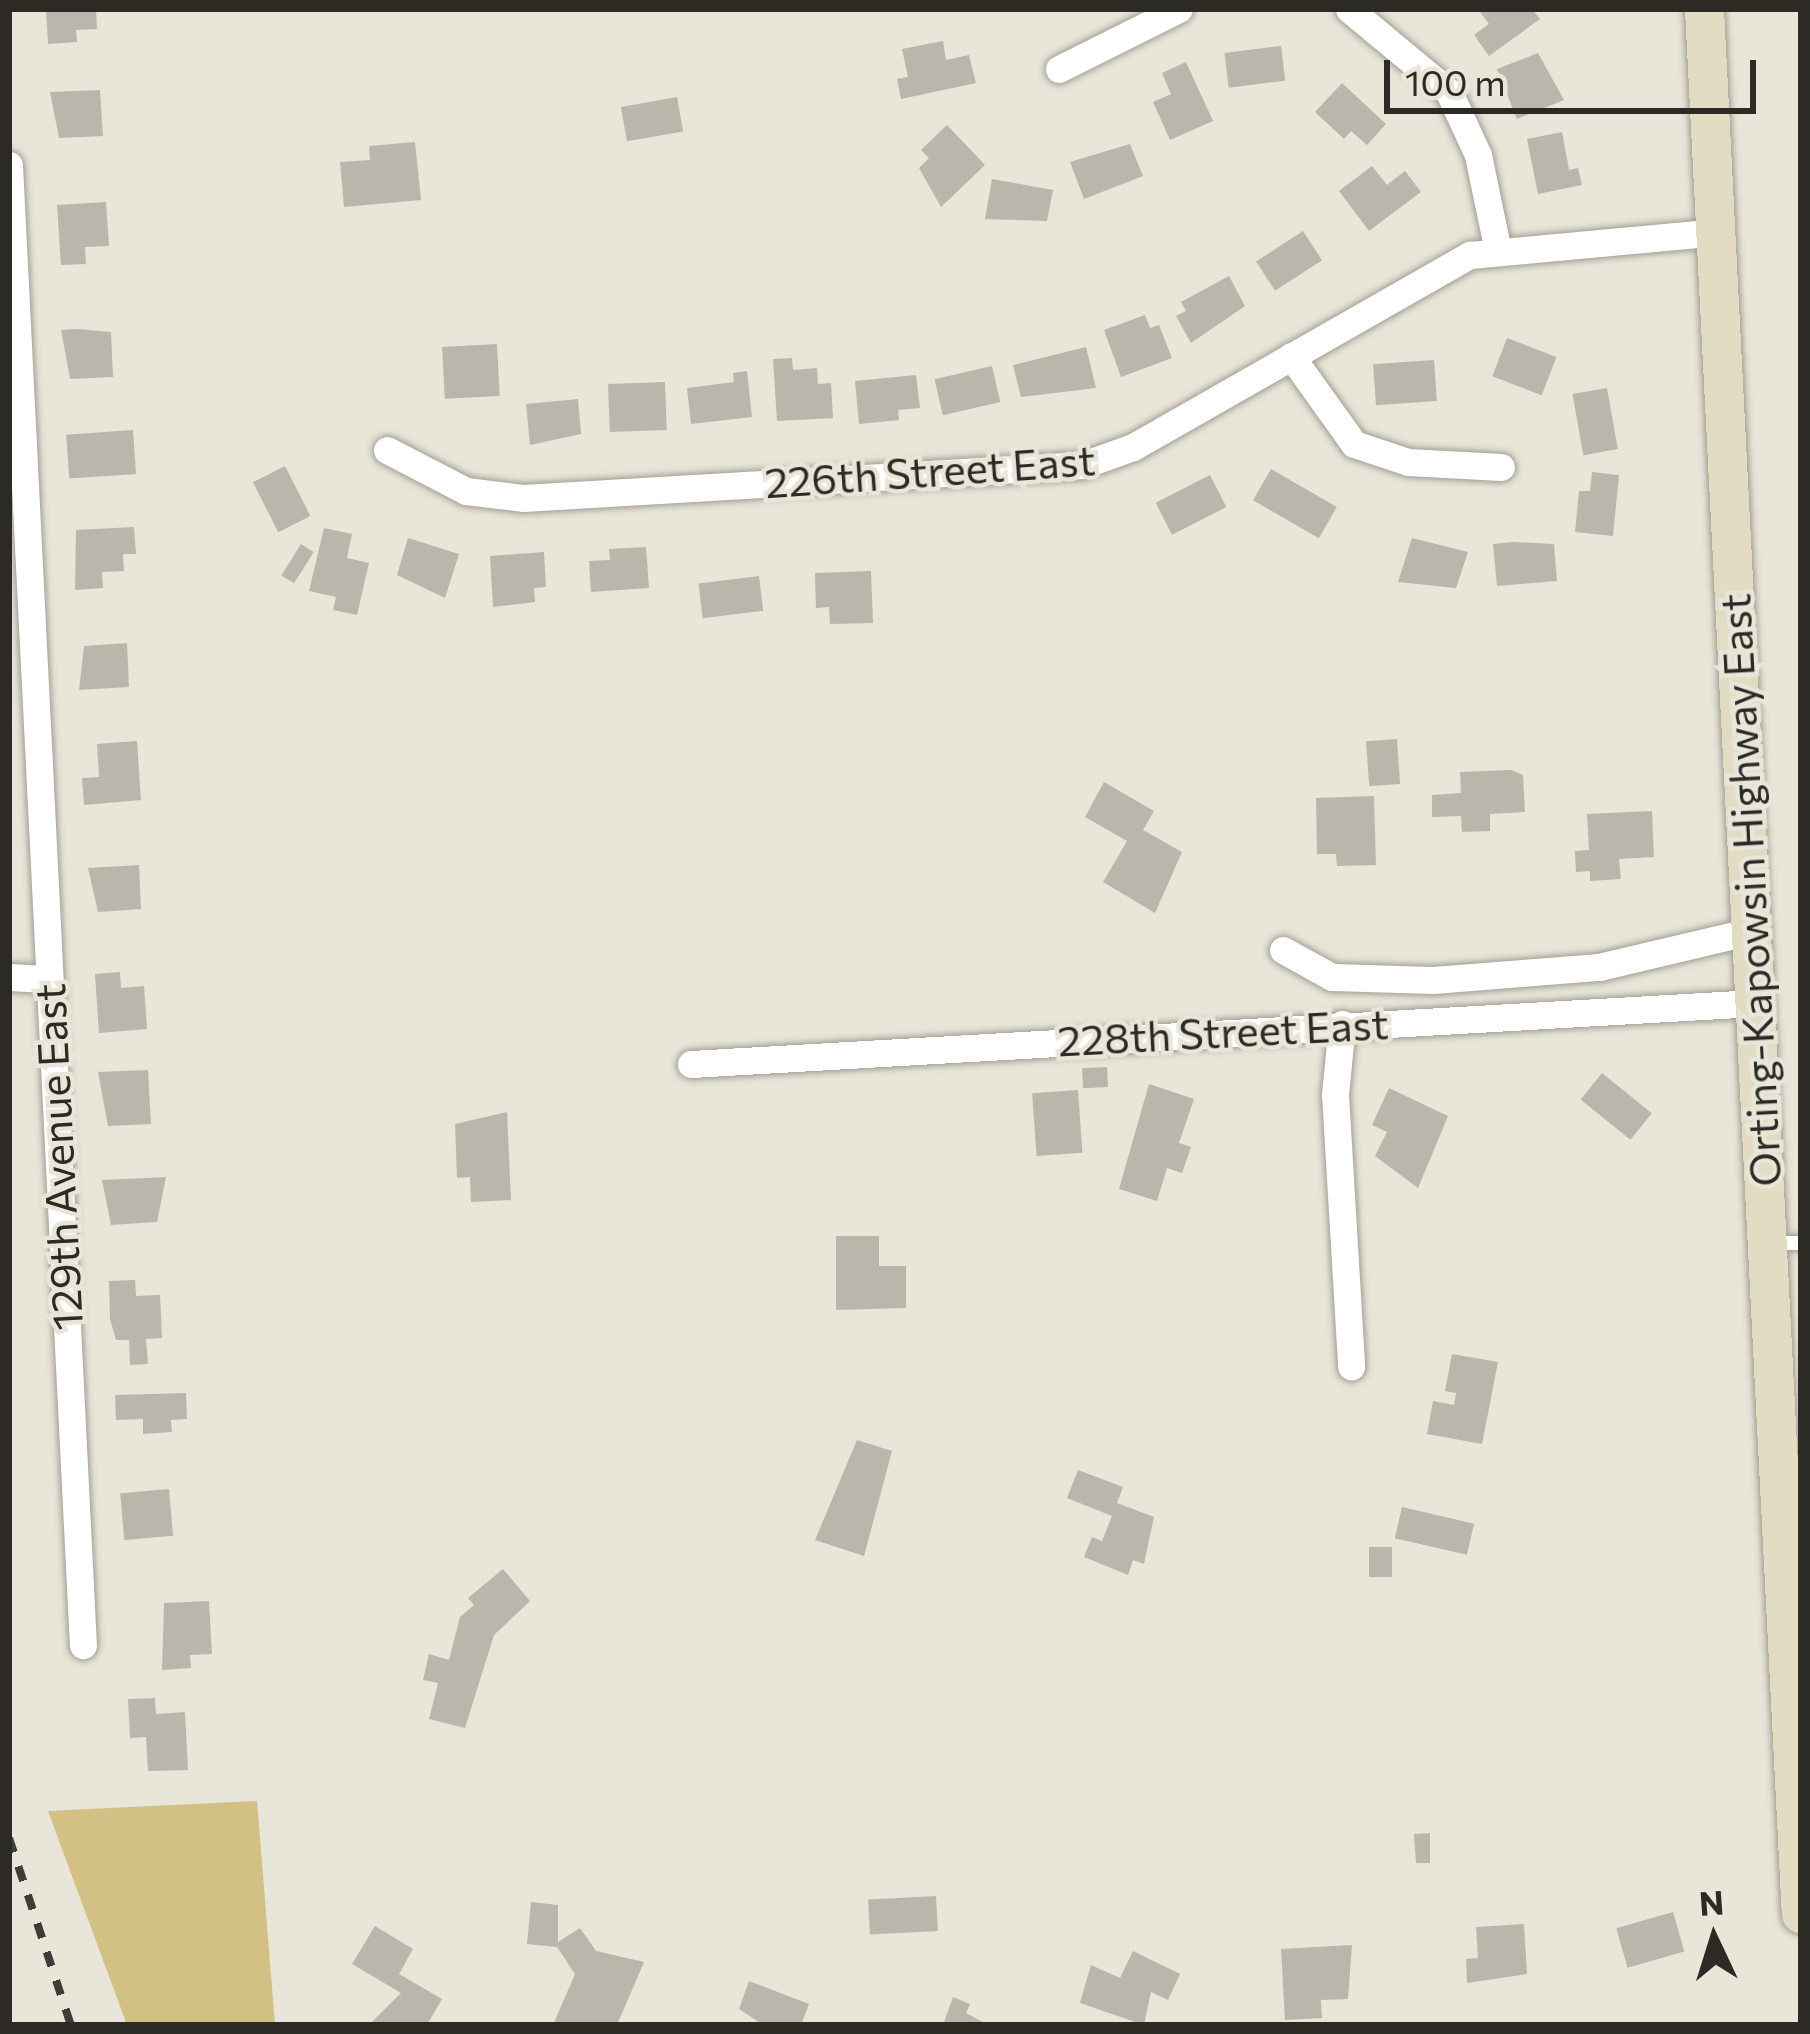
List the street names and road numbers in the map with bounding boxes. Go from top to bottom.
street label: 226th Street East [763,433,1097,507]
street label: Orting-Kapowsin Highway East [1708,592,1790,1188]
street label: 129th Avenue East [23,982,91,1332]
street label: 228th Street East [1056,997,1390,1065]

